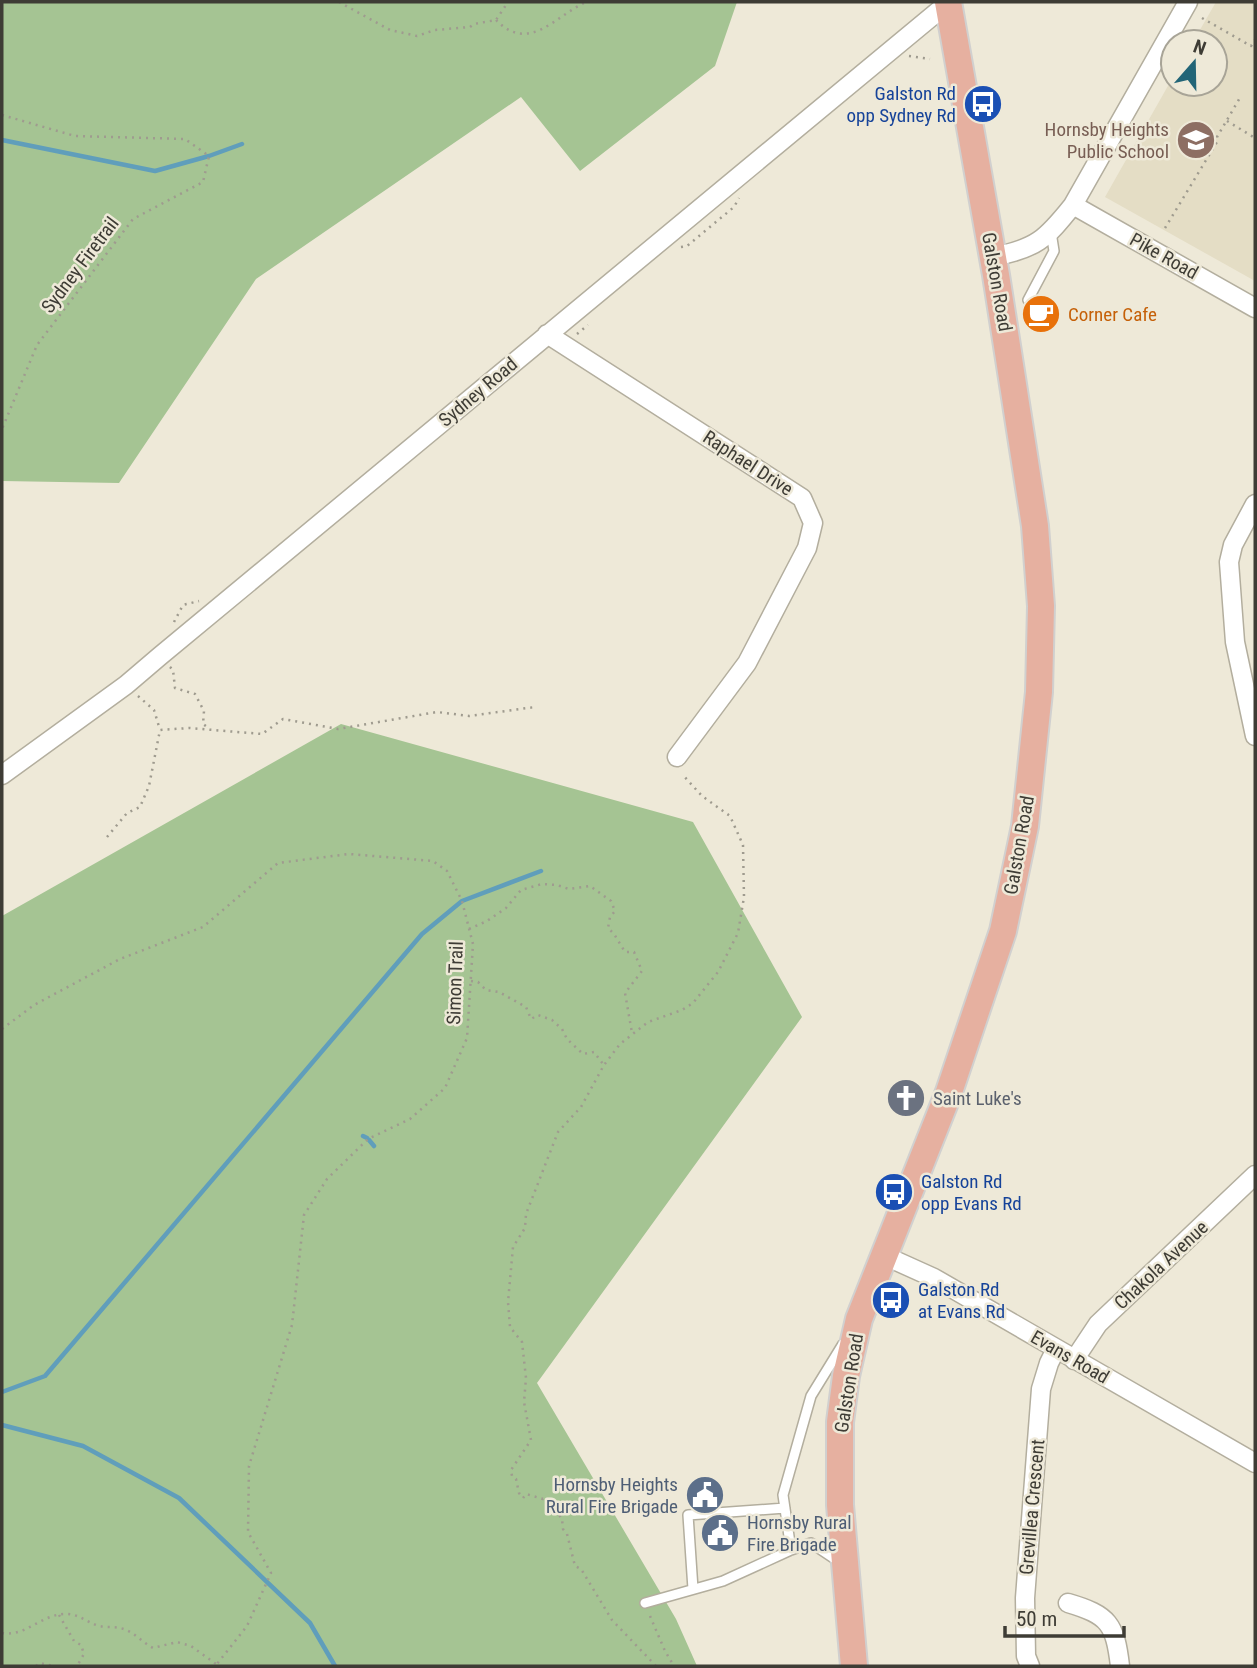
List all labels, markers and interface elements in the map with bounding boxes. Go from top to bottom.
north arrow [1159,28,1229,98]
text: N [1190,35,1209,60]
place label: Galston Rd opp Sydney Rd [847,82,956,127]
bus stop icon: Galston Rd opp Sydney Rd [962,83,1004,125]
place label: Hornsby Heights Public School [1045,118,1169,163]
school or university icon: Hornsby Heights Public School [1175,119,1217,161]
street label: Sydney Firetrail [36,212,124,318]
street label: Pike Road [1126,228,1202,284]
street label: Galston Road [977,231,1017,333]
cafe icon: Corner Cafe [1020,293,1062,335]
place label: Corner Cafe [1068,303,1157,326]
street label: Sydney Road [434,353,522,431]
street label: Raphael Drive [699,425,797,501]
street label: Galston Road [999,794,1039,896]
street label: Simon Trail [442,941,468,1025]
church icon: Saint Luke's [885,1077,927,1119]
place label: Saint Luke's [933,1087,1022,1110]
place label: Galston Rd opp Evans Rd [921,1170,1022,1215]
bus stop icon: Galston Rd opp Evans Rd [873,1171,915,1213]
street label: Chakola Avenue [1109,1216,1213,1314]
place label: Galston Rd at Evans Rd [918,1278,1005,1323]
bus stop icon: Galston Rd at Evans Rd [870,1279,912,1321]
street label: Evans Road [1027,1325,1113,1389]
street label: Galston Road [830,1332,868,1434]
street label: Grevillea Crescent [1015,1438,1049,1576]
place label: Hornsby Heights Rural Fire Brigade [546,1473,678,1518]
public building icon: Hornsby Heights Rural Fire Brigade [684,1474,726,1516]
place label: Hornsby Rural Fire Brigade [747,1511,852,1556]
public building icon: Hornsby Rural Fire Brigade [699,1512,741,1554]
scale bar [1005,1594,1124,1638]
text: 50 m [1016,1607,1057,1631]

